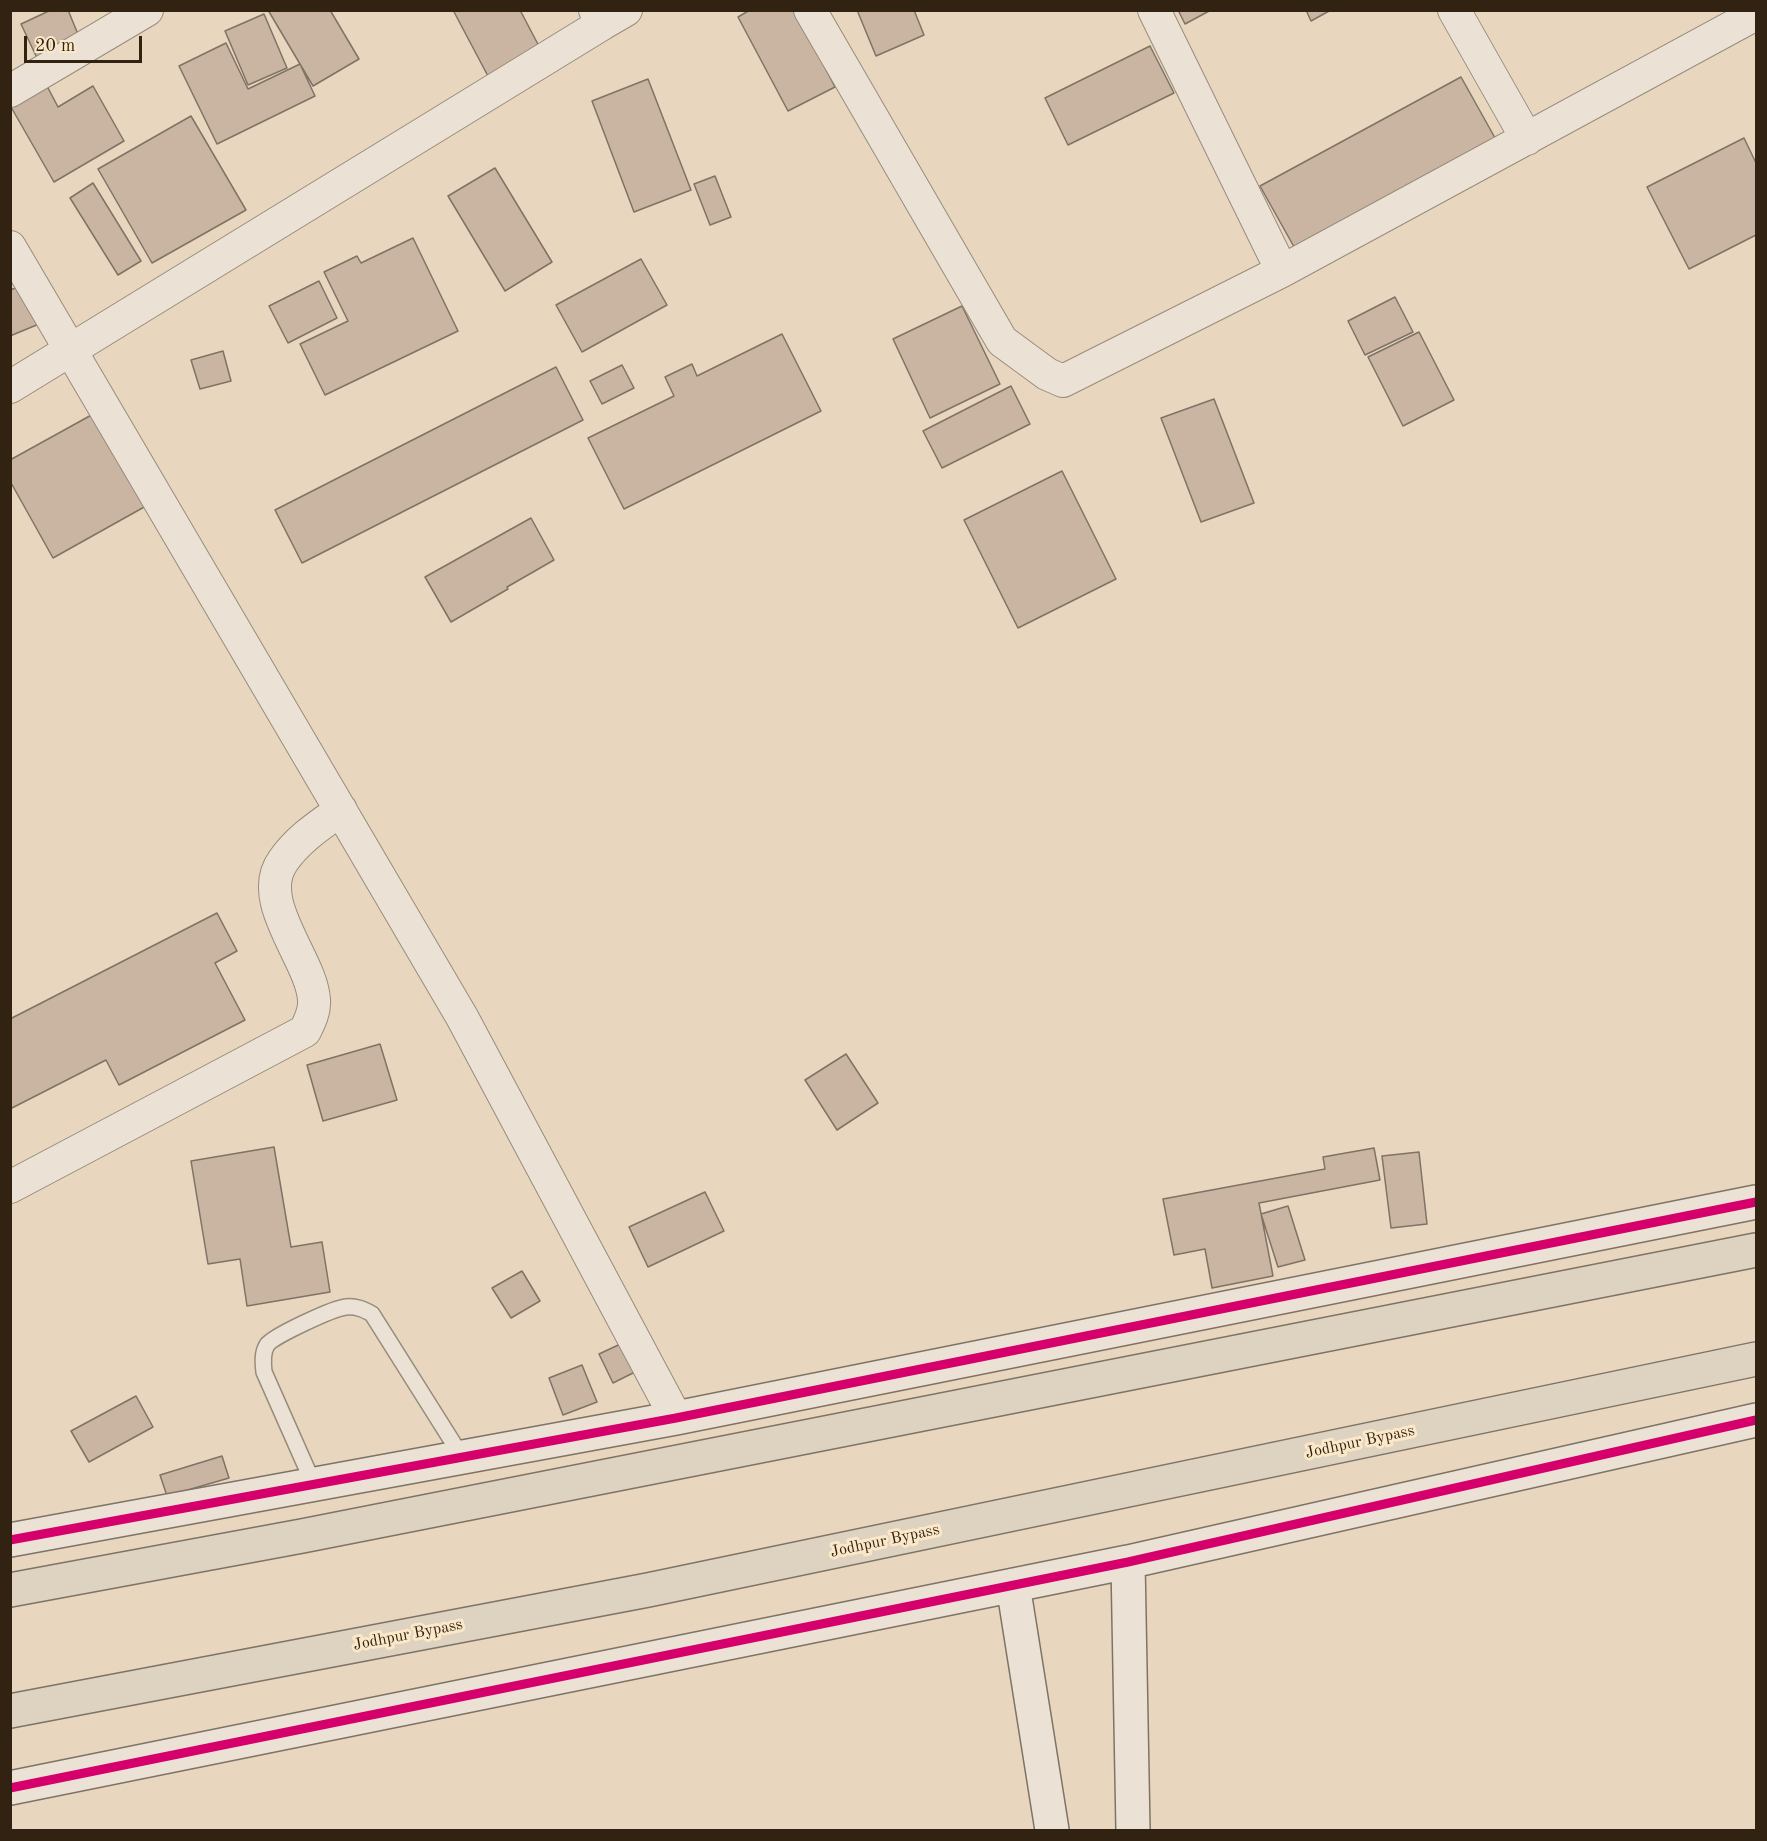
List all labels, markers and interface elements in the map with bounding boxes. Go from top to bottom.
scale bar [27,24,146,62]
text: 20 m [35,37,75,55]
street label: Jodhpur Bypass [1304,1421,1416,1463]
street label: Jodhpur Bypass [829,1520,941,1562]
street label: Jodhpur Bypass [352,1615,464,1655]

